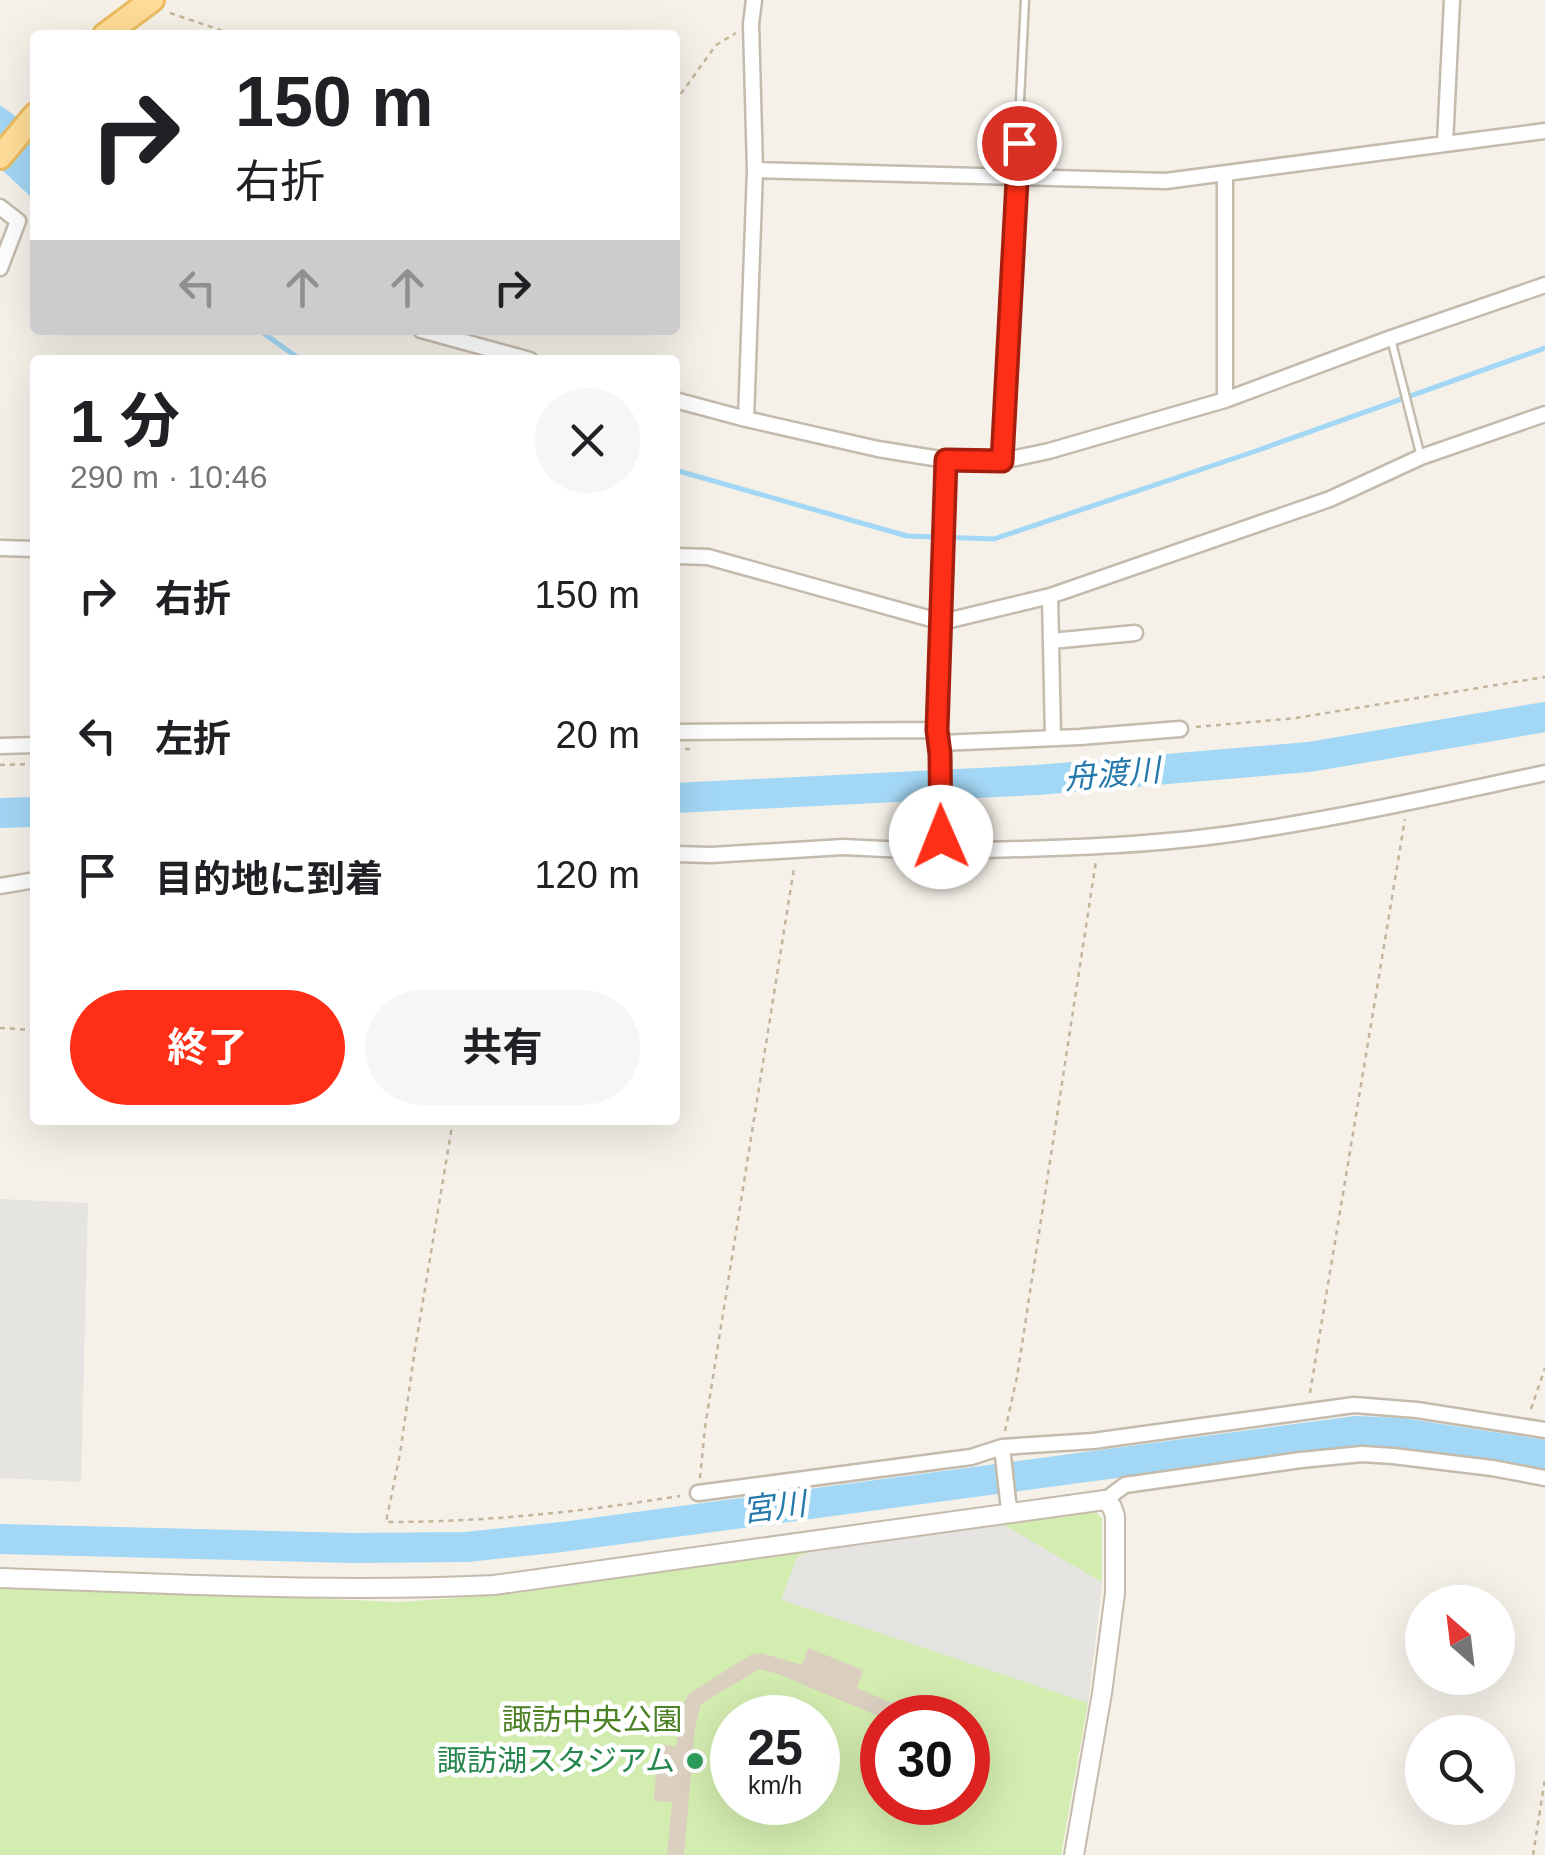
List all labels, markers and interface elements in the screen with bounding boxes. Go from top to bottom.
text: 150 m [235,63,433,141]
icon: right [70,70,200,200]
pin [977,101,1062,186]
icon: arrive [992,116,1047,171]
text: 右折 [235,156,325,207]
icon: left [170,260,225,315]
icon: ahead [275,260,330,315]
icon: ahead [380,260,435,315]
icon: right [485,260,540,315]
text: 1 分 [70,388,180,455]
button: close [535,388,640,493]
text: 290 m · 10:46 [70,459,267,495]
icon: right [70,568,125,623]
text: 150 m [534,574,640,616]
text: 右折 [155,578,231,620]
icon: left [70,708,125,763]
text: 20 m [556,714,640,756]
text: 左折 [155,718,231,760]
water label: 舟渡川 [1063,752,1164,796]
position arrow [889,785,993,889]
icon: arrive [70,848,125,903]
text: 120 m [534,854,640,896]
text: 目的地に到着 [155,858,383,900]
button: 終了 [70,990,345,1105]
button: 共有 [365,990,640,1105]
water label: 宮川 [740,1485,811,1529]
north arrow [1405,1585,1515,1695]
map controls [1405,1585,1515,1825]
speed limit sign: 30 [860,1695,990,1825]
park label: 諏訪中央公園 [502,1703,682,1736]
button: search [1405,1715,1515,1825]
text: 25 [747,1720,803,1776]
place label: 諏訪湖スタジアム [437,1744,675,1777]
marker: 諏訪湖スタジアム [684,1750,706,1772]
text: km/h [748,1771,802,1799]

